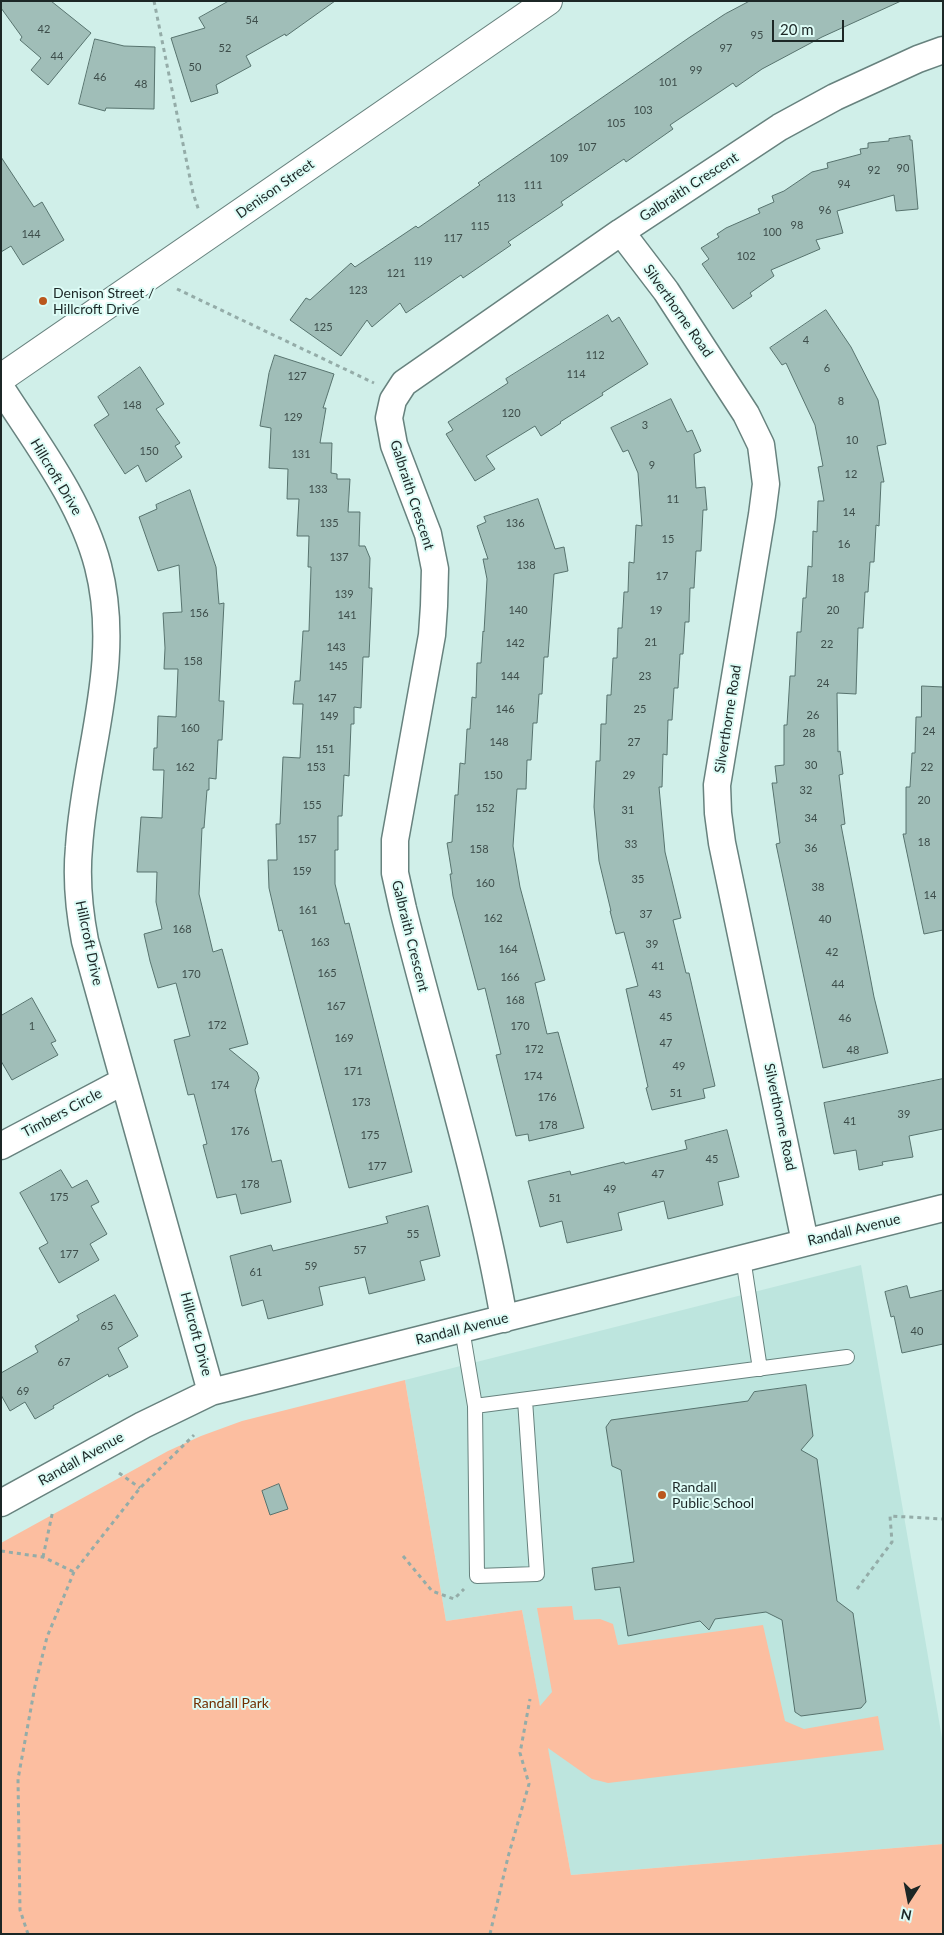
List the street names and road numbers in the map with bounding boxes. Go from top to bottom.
street label: Galbraith Crescent [637,149,741,225]
street label: Denison Street [233,156,317,222]
street label: Silverthorne Road [640,261,716,361]
street label: Hillcroft Drive [27,436,85,518]
street label: Galbraith Crescent [386,438,438,552]
street label: Silverthorne Road [711,664,745,774]
street label: Galbraith Crescent [388,879,432,993]
street label: Hillcroft Drive [72,899,106,987]
street label: Silverthorne Road [760,1062,800,1172]
street label: Timbers Circle [19,1085,105,1141]
street label: Randall Avenue [806,1210,902,1250]
street label: Hillcroft Drive [177,1290,215,1378]
street label: Randall Avenue [414,1309,510,1349]
street label: Randall Avenue [35,1429,127,1489]

